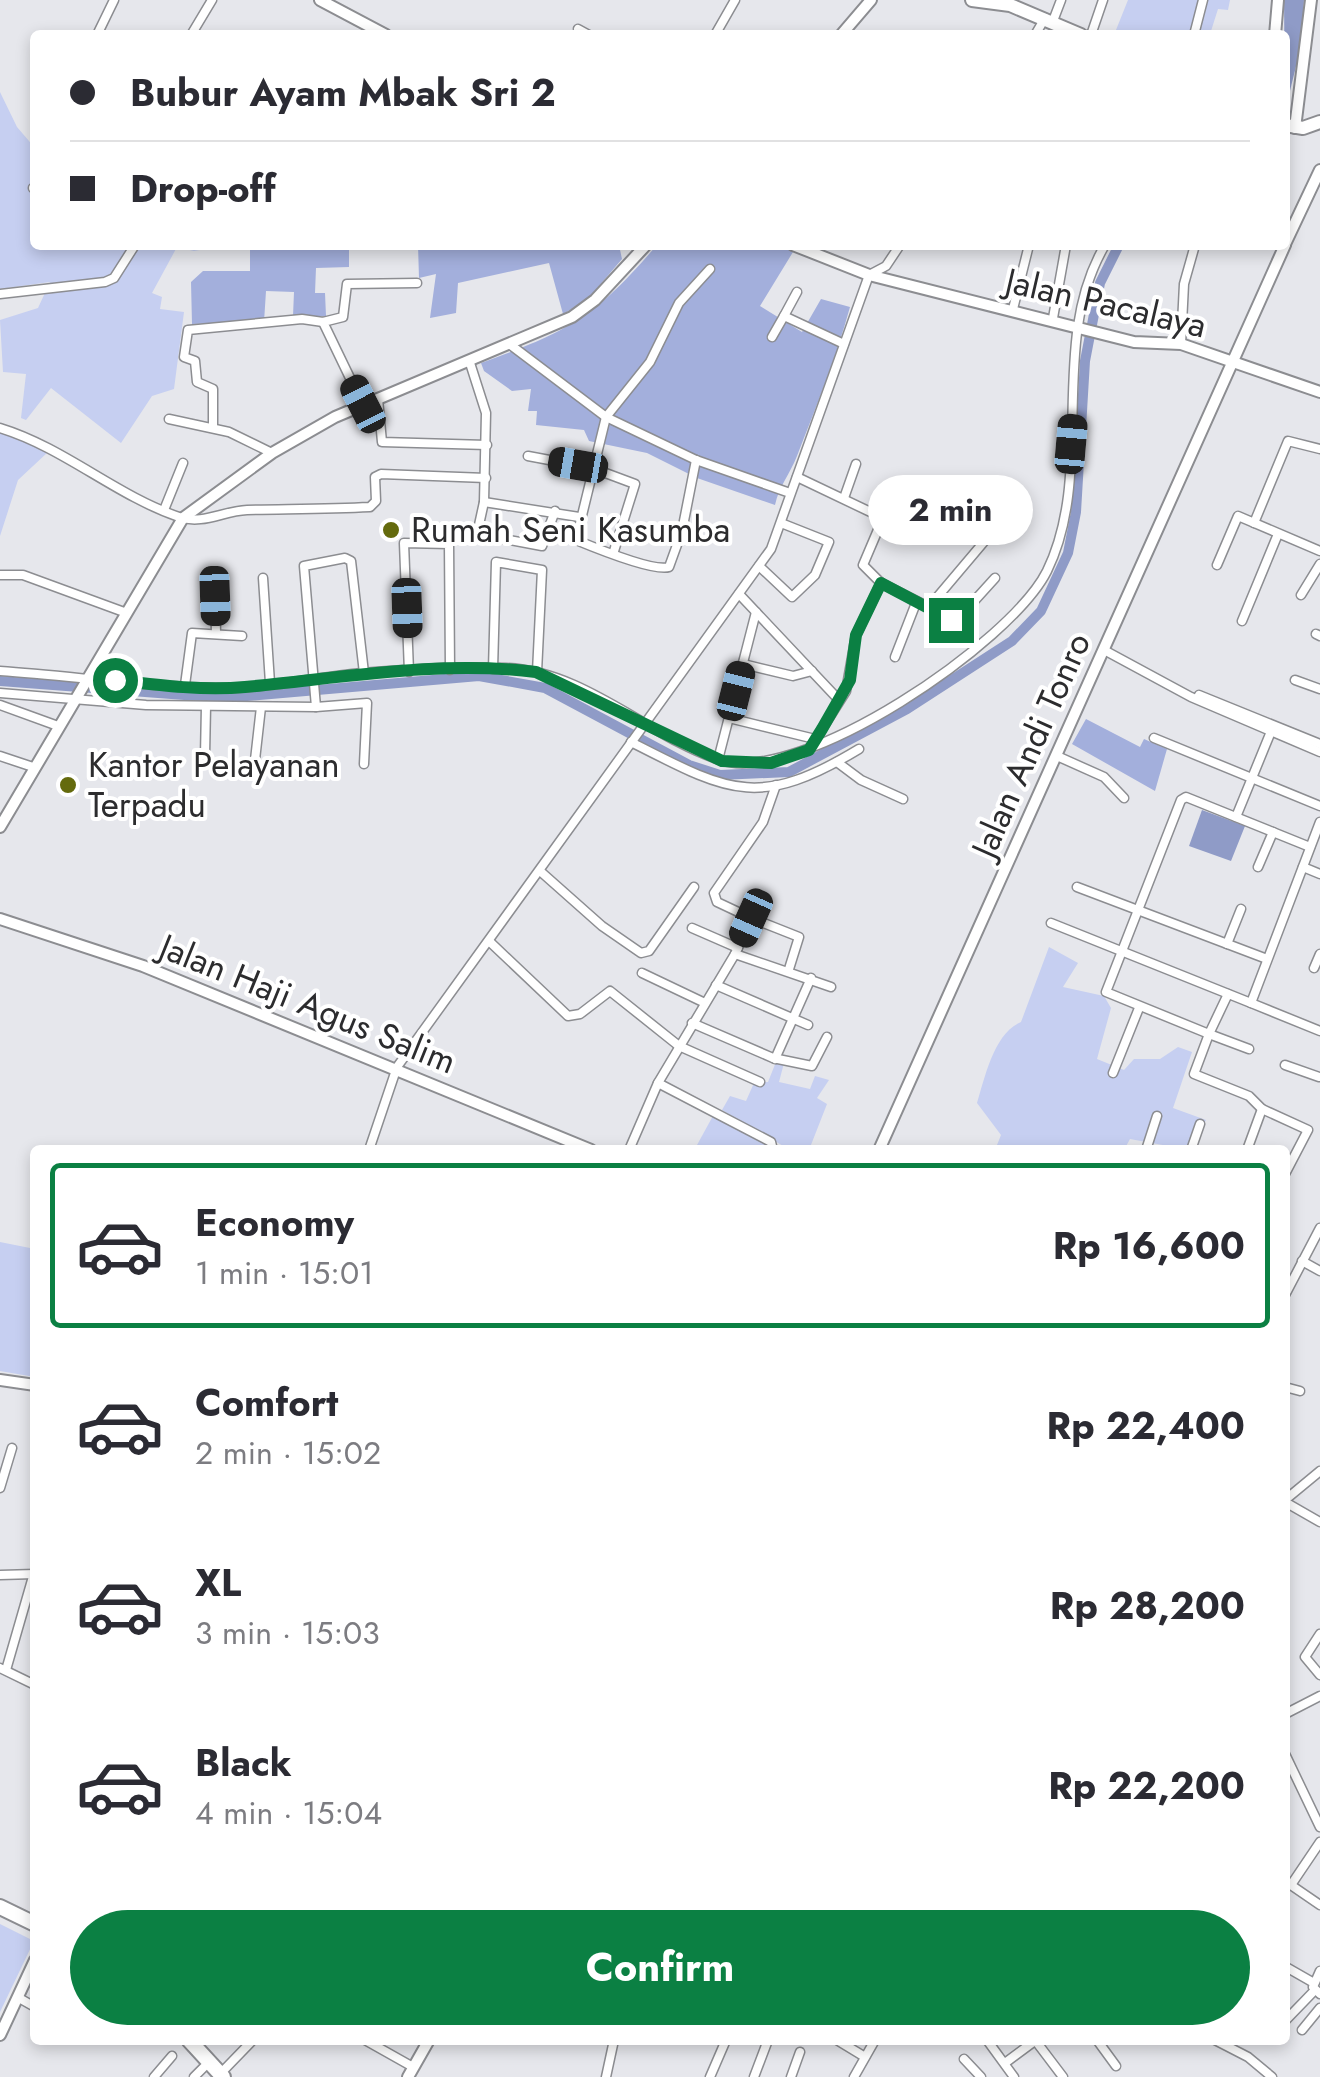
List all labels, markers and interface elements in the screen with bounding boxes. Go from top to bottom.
text: Bubur Ayam Mbak Sri 2 [130,65,556,120]
text: Drop-off [130,161,276,216]
street label: Jalan Pacalaya [997,255,1211,350]
car [336,370,390,438]
car [1053,413,1089,475]
car [546,445,610,485]
callout: 2 min [868,475,1034,545]
text: 2 min [908,487,993,533]
place label: Rumah Seni Kasumba [411,505,730,555]
marker: Rumah Seni Kasumba [380,519,402,541]
car [199,565,231,627]
car [391,577,423,639]
route end [929,598,974,643]
street label: Jalan Andi Tonro [958,625,1103,869]
route start [93,658,138,703]
car [714,658,758,724]
place label: Kantor Pelayanan Terpadu [88,740,340,830]
marker: Kantor Pelayanan Terpadu [57,774,79,796]
car [725,884,777,952]
street label: Jalan Haji Agus Salim [149,920,464,1086]
text: Economy [195,1195,354,1250]
icon: car [75,1201,165,1291]
text: Rp 16,600 [1053,1218,1245,1273]
text: 1 min · 15:01 [195,1250,374,1296]
text: Comfort [195,1375,338,1430]
icon: car [75,1381,165,1471]
text: Rp 22,400 [1047,1398,1245,1453]
text: 2 min · 15:02 [195,1430,381,1476]
text: XL [195,1555,241,1610]
icon: car [75,1561,165,1651]
text: Rp 28,200 [1050,1578,1245,1633]
text: 3 min · 15:03 [195,1610,380,1656]
text: Black [195,1735,292,1790]
icon: car [75,1741,165,1831]
text: Rp 22,200 [1048,1758,1245,1813]
text: 4 min · 15:04 [195,1790,382,1836]
button: Confirm [70,1910,1250,2025]

